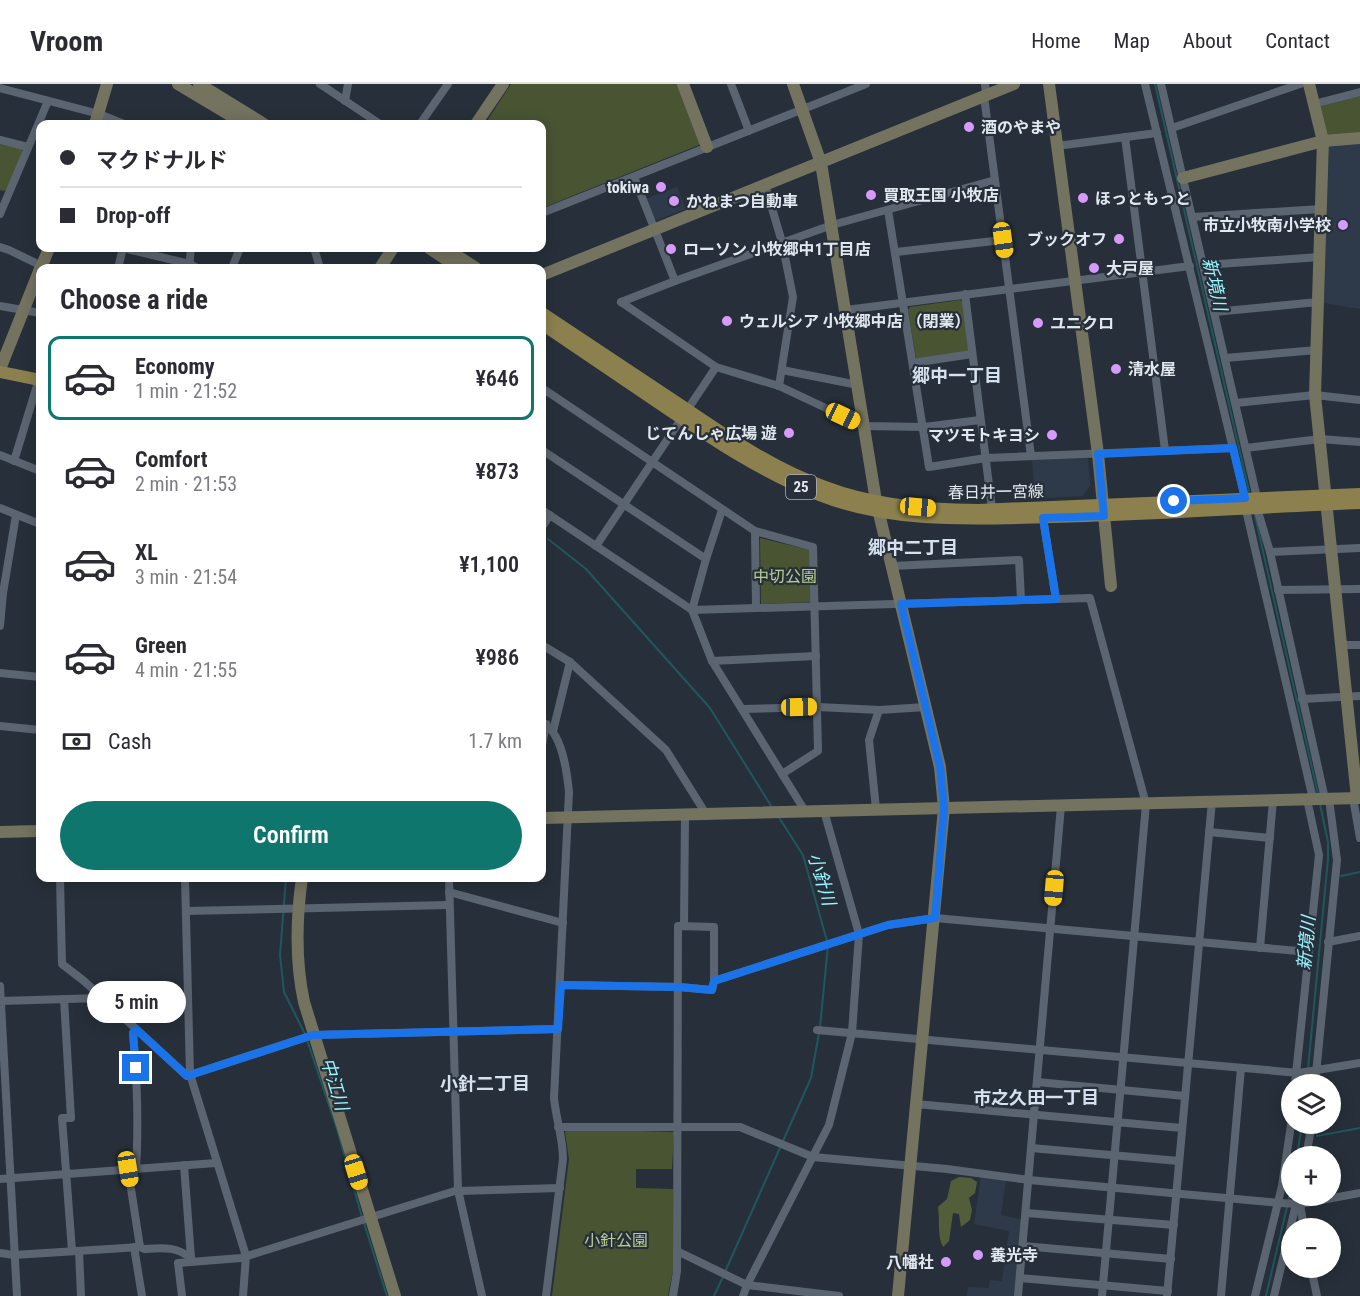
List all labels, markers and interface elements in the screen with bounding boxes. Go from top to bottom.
text: Vroom [30,25,103,58]
text: Home [1031,29,1081,53]
text: Map [1114,29,1150,53]
text: About [1183,29,1232,53]
text: Contact [1265,29,1330,53]
place label: 酒のやまや [981,118,1061,137]
marker: 酒のやまや [962,120,976,134]
text: マクドナルド [96,148,228,173]
place label: tokiwa [607,178,649,197]
marker: tokiwa [654,180,668,194]
place label: 買取王国 小牧店 [883,186,999,205]
marker: 買取王国 小牧店 [864,188,878,202]
place label: ほっともっと [1095,189,1191,208]
marker: ほっともっと [1076,191,1090,205]
place label: かねまつ自動車 [686,192,798,211]
marker: かねまつ自動車 [667,194,681,208]
text: Drop-off [96,203,170,228]
place label: 市立小牧南小学校 [1203,216,1331,235]
marker: 市立小牧南小学校 [1336,218,1350,232]
car [992,221,1014,259]
place label: ブックオフ [1027,230,1107,249]
marker: ブックオフ [1112,232,1126,246]
place label: ローソン 小牧郷中1丁目店 [683,240,871,259]
marker: ローソン 小牧郷中1丁目店 [664,242,678,256]
water label: 新境川 [1199,255,1232,315]
place label: 大戸屋 [1106,259,1154,278]
marker: 大戸屋 [1087,261,1101,275]
text: Choose a ride [60,284,208,316]
place label: ウェルシア 小牧郷中店 （閉業） [739,312,970,331]
marker: ウェルシア 小牧郷中店 （閉業） [720,314,734,328]
place label: ユニクロ [1050,314,1114,333]
marker: ユニクロ [1031,316,1045,330]
icon: car [63,351,117,405]
text: Economy [135,354,215,379]
place label: 清水屋 [1128,360,1176,379]
marker: 清水屋 [1109,362,1123,376]
district label: 郷中一丁目 [912,365,1002,386]
text: ¥646 [475,366,519,391]
text: 1 min · 21:52 [135,379,237,403]
car [823,400,863,432]
place label: じてんしゃ広場 遊 [645,424,777,443]
marker: じてんしゃ広場 遊 [782,426,796,440]
place label: マツモトキヨシ [928,426,1040,445]
marker: マツモトキヨシ [1045,428,1059,442]
icon: car [63,444,117,498]
text: Comfort [135,447,208,472]
text: ¥873 [475,459,519,484]
text: 2 min · 21:53 [135,472,237,496]
road number: 25 [786,475,816,499]
street label: 春日井一宮線 [948,482,1044,502]
route start [1160,487,1187,514]
car [899,496,937,518]
icon: car [63,537,117,591]
district label: 郷中二丁目 [868,537,958,558]
text: XL [135,540,158,565]
text: ¥1,100 [459,552,519,577]
text: 3 min · 21:54 [135,565,237,589]
park label: 中切公園 [753,567,817,586]
icon: car [63,630,117,684]
text: Green [135,633,187,658]
text: ¥986 [475,645,519,670]
text: 4 min · 21:55 [135,658,237,682]
car [781,698,817,716]
icon: cash [60,725,93,758]
text: Cash [108,729,152,754]
text: 1.7 km [468,729,522,753]
button: Confirm [60,801,522,870]
water label: 小針川 [804,850,841,910]
car [1043,869,1065,907]
water label: 新境川 [1293,913,1319,971]
callout: 5 min [86,981,186,1023]
text: 5 min [114,990,159,1014]
route end [122,1054,149,1081]
water label: 中江川 [317,1055,354,1115]
district label: 小針二丁目 [440,1073,530,1094]
map controls [1281,1074,1341,1278]
button: layers [1281,1074,1341,1134]
district label: 市之久田一丁目 [973,1087,1099,1108]
button: + [1281,1146,1341,1206]
car [116,1150,140,1188]
car [342,1152,370,1192]
button: − [1281,1218,1341,1278]
park label: 小針公園 [584,1231,648,1250]
place label: 養光寺 [990,1246,1038,1265]
marker: 養光寺 [971,1248,985,1262]
place label: 八幡社 [886,1253,934,1272]
marker: 八幡社 [939,1255,953,1269]

